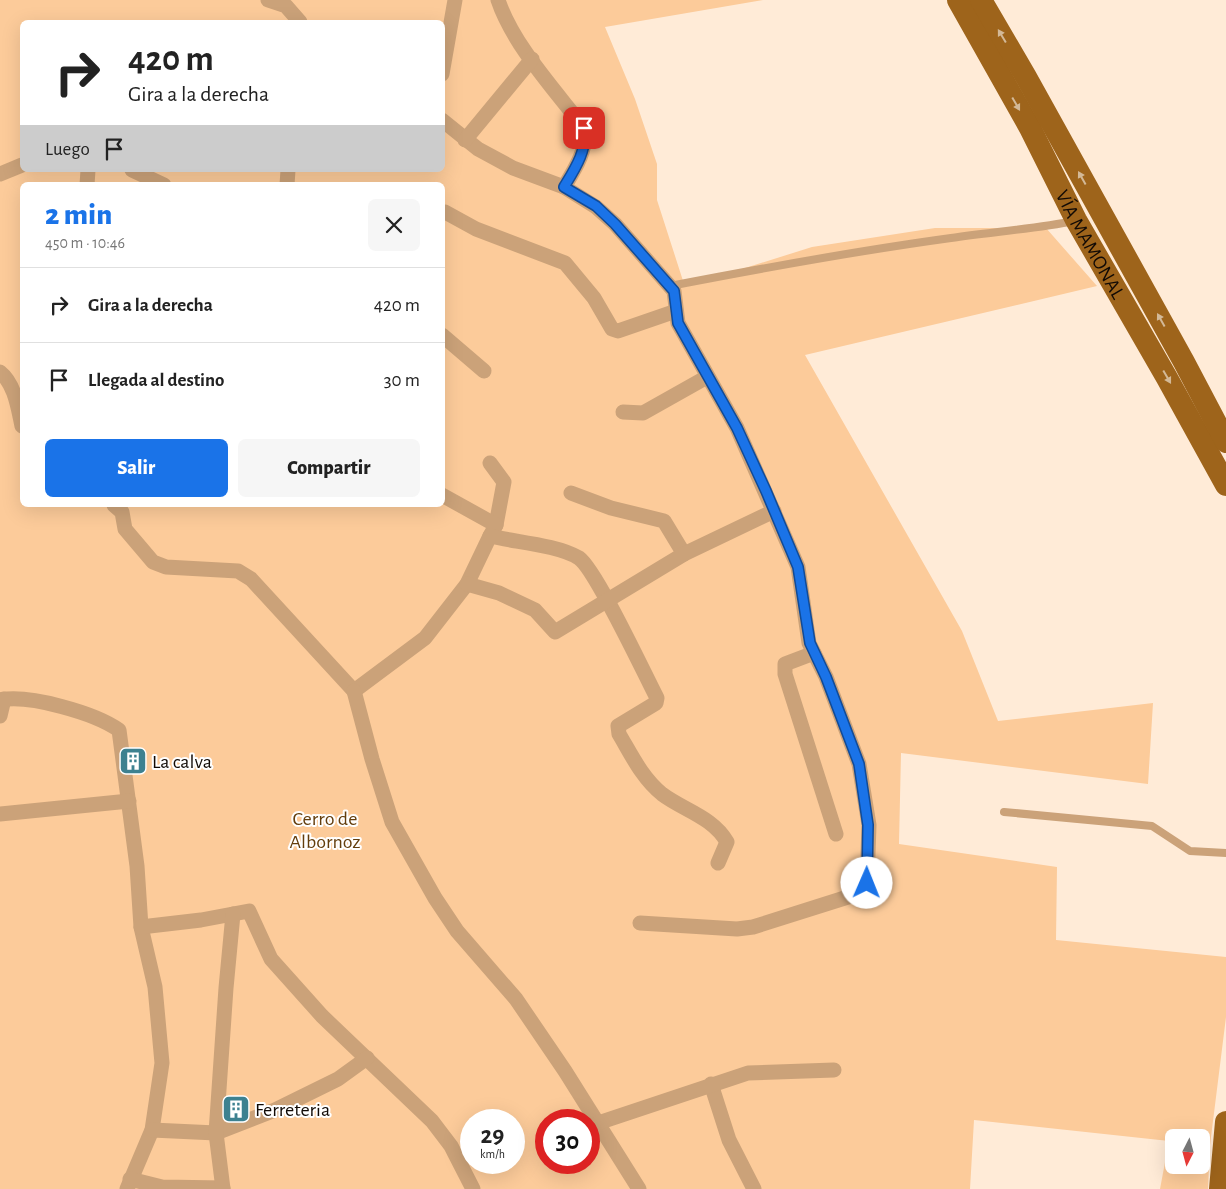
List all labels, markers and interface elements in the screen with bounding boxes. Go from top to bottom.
one-way arrow [997,30,1006,43]
icon: right [45,40,110,105]
text: 420 m [128,42,214,77]
text: Gira a la derecha [128,83,269,105]
one-way arrow [1012,96,1020,111]
pin [563,107,605,149]
icon: arrive [570,114,598,142]
icon: arrive [100,135,128,163]
text: Luego [45,140,90,159]
one-way arrow [1078,170,1086,185]
street label: VÍA MAMONAL [1052,187,1128,303]
button: close [368,199,420,251]
text: 2 min [45,200,112,230]
text: 450 m · 10:46 [45,235,125,251]
icon: right [45,291,73,319]
text: Gira a la derecha [88,296,213,315]
text: 420 m [374,296,420,315]
one-way arrow [1157,312,1165,327]
icon: arrive [45,366,73,394]
one-way arrow [1162,370,1171,384]
text: Llegada al destino [88,371,225,390]
text: 30 m [384,371,420,390]
button: Salir [45,439,228,497]
button: Compartir [238,439,420,497]
building icon: La calva [118,746,148,776]
place label: La calva [152,752,212,772]
park label: Cerro de Albornoz [290,809,360,852]
position arrow [840,856,892,908]
building icon: Ferreteria [221,1094,251,1124]
place label: Ferreteria [255,1100,330,1120]
speed limit sign: 30 [535,1109,600,1174]
text: 29 [481,1123,504,1148]
north arrow [1165,1129,1210,1174]
map controls [1165,1129,1210,1174]
text: km/h [480,1148,505,1160]

